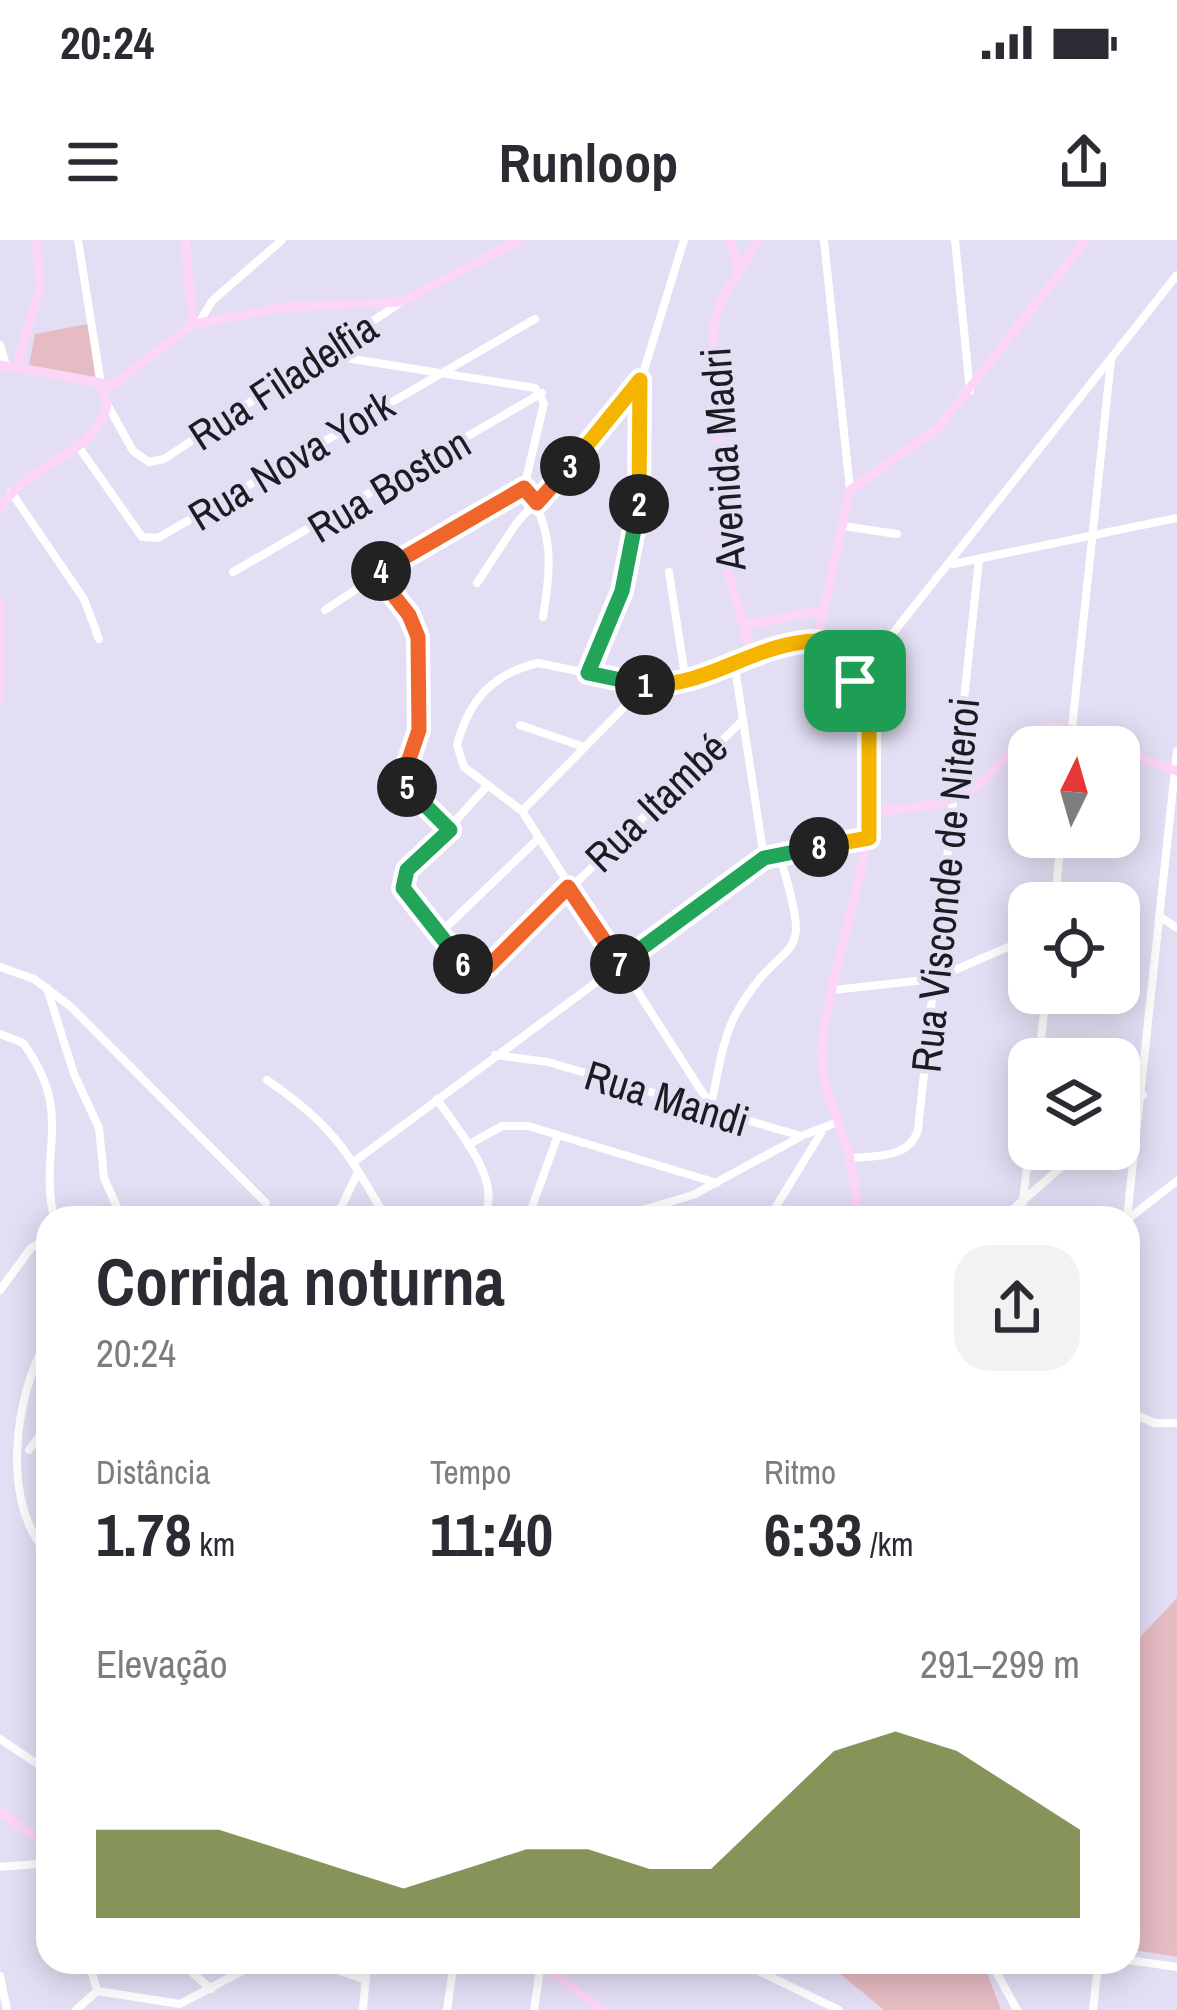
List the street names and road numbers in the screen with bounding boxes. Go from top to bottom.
street label: Rua Filadelfia [178,299,388,463]
street label: Avenida Madri [687,346,759,573]
street label: Rua Nova York [178,376,405,543]
street label: Rua Boston [297,415,481,555]
street label: Rua Visconde de Niteroi [897,695,993,1075]
street label: Rua Itambé [573,720,739,884]
street label: Rua Mandi [578,1047,756,1149]

